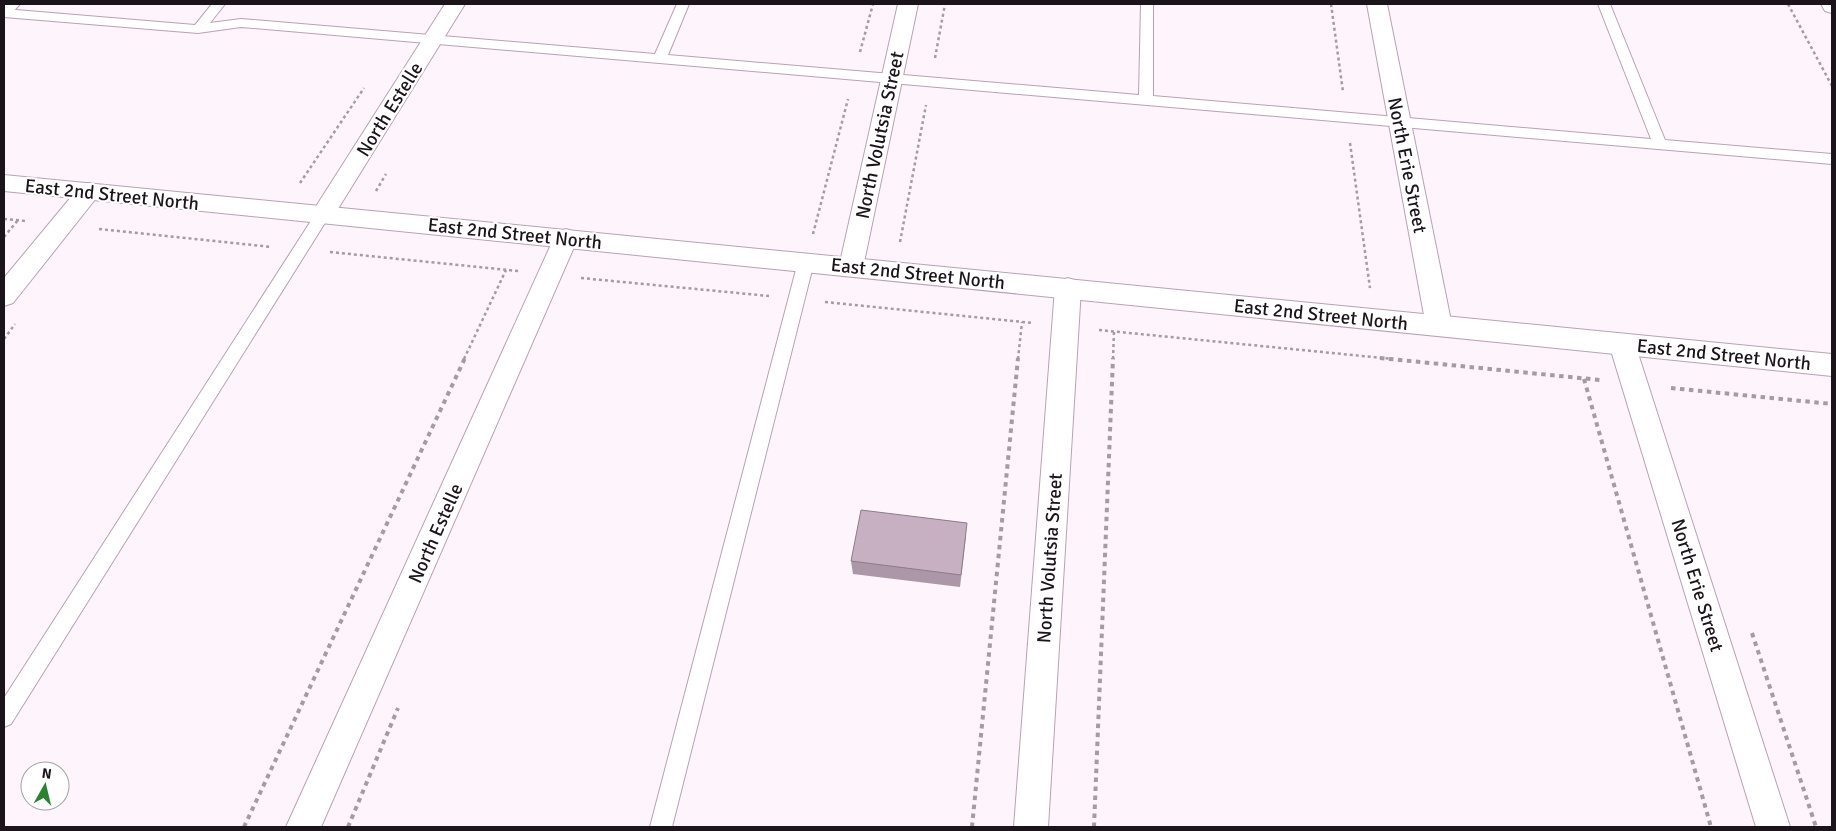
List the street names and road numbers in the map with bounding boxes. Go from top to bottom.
street label: North Volutsia Street [851,49,910,221]
street label: North Estelle [351,58,428,161]
street label: North Erie Street [1382,95,1432,235]
street label: East 2nd Street North [24,174,200,216]
street label: East 2nd Street North [427,213,603,255]
street label: East 2nd Street North [830,253,1006,295]
street label: East 2nd Street North [1233,294,1409,336]
street label: East 2nd Street North [1636,334,1812,376]
street label: North Volutsia Street [1032,472,1068,644]
street label: North Estelle [403,480,469,587]
street label: North Erie Street [1665,516,1729,655]

